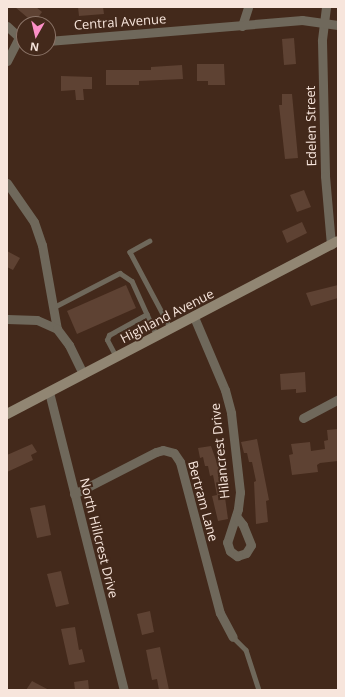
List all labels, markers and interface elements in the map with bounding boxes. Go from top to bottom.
street label: Central Avenue [73,11,167,33]
north arrow [16,16,56,56]
text: N [29,39,40,55]
street label: Edelen Street [302,86,320,166]
street label: Highland Avenue [118,286,216,346]
street label: Hilancrest Drive [207,402,233,500]
street label: Bertram Lane [185,459,221,543]
street label: North Hillcrest Drive [77,476,121,600]

